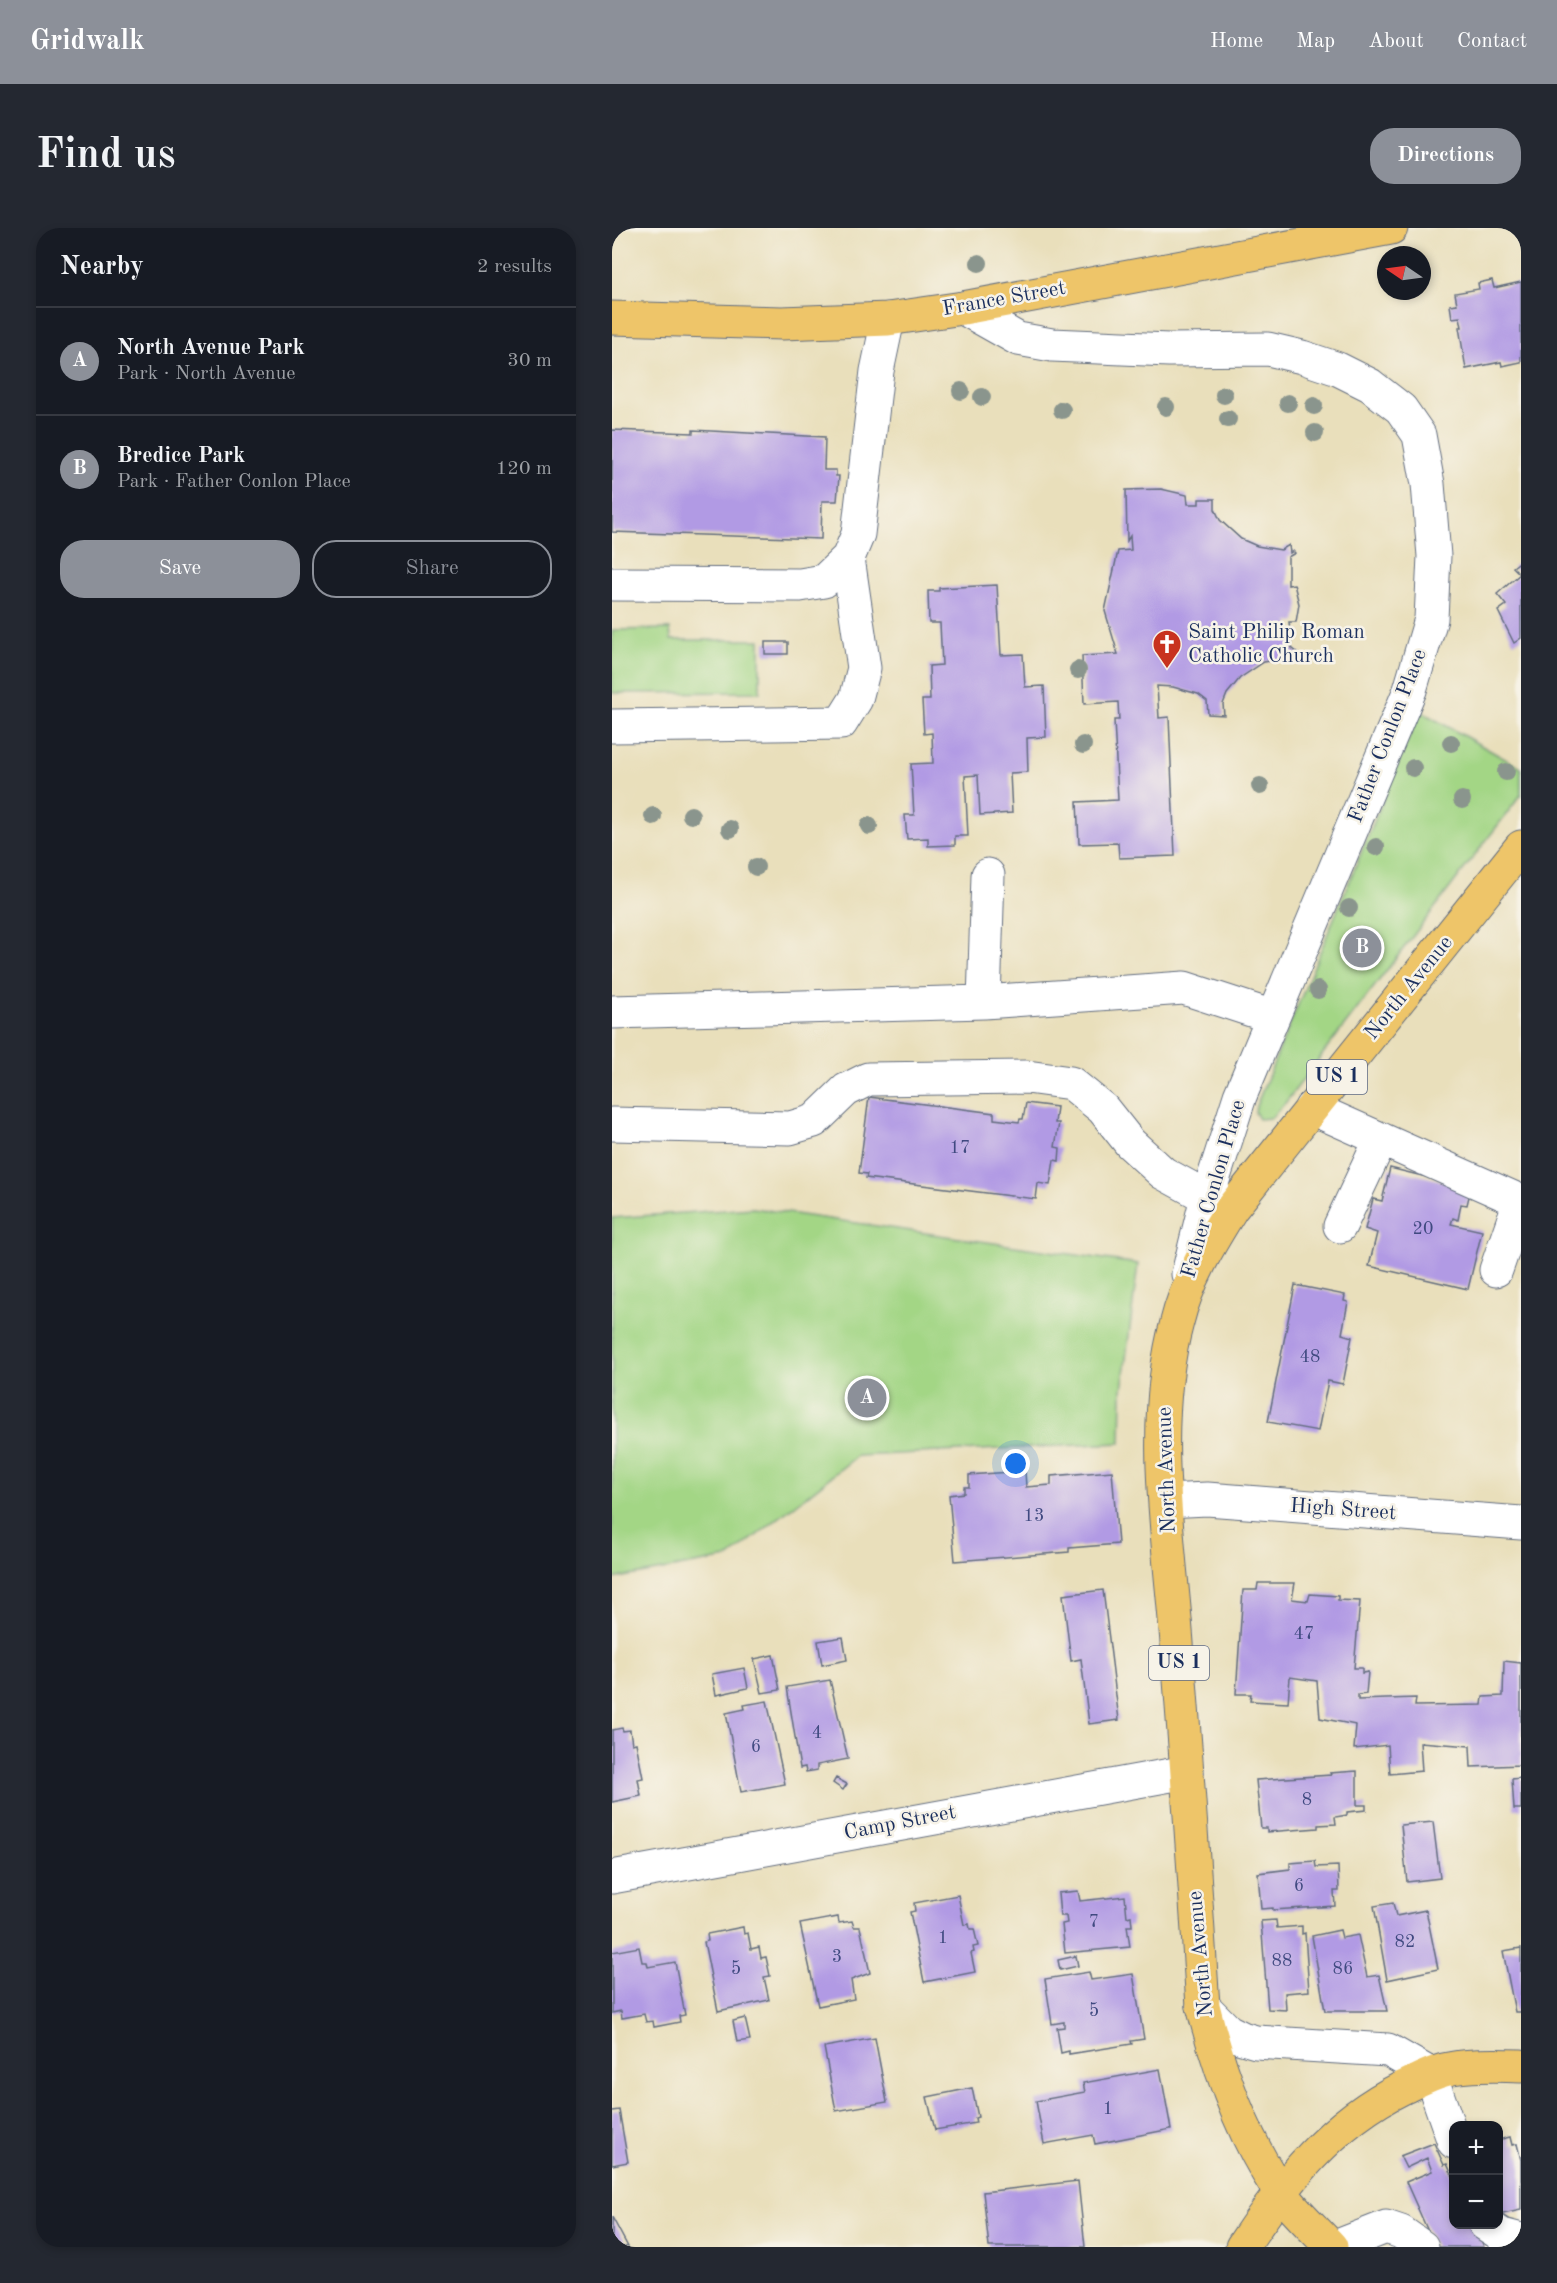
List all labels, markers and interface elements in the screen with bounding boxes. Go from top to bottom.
text: Gridwalk [30,28,145,56]
text: Home [1210,31,1263,52]
text: Map [1296,31,1335,52]
text: About [1368,31,1424,52]
text: Contact [1457,31,1527,52]
button: Directions [1370,128,1521,184]
text: Find us [36,135,175,177]
north arrow [1377,246,1431,300]
text: Nearby [60,254,144,280]
text: 2 results [477,257,552,277]
street label: France Street [941,278,1067,320]
text: North Avenue Park [117,337,305,359]
text: A [72,351,87,371]
text: 30 m [507,351,552,371]
text: Park · North Avenue [117,364,296,384]
text: Bredice Park [117,445,245,467]
text: B [72,459,87,479]
text: 120 m [496,459,552,479]
text: Park · Father Conlon Place [117,472,351,492]
button: Save [60,540,300,598]
button: Share [312,540,552,598]
place label: Saint Philip Roman Catholic Church [1188,622,1365,667]
church icon: Saint Philip Roman Catholic Church [1151,628,1183,670]
street label: Father Conlon Place [1345,646,1431,826]
pin: B [1342,926,1382,970]
street label: North Avenue [1361,932,1457,1044]
road number: US 1 [1307,1060,1367,1094]
street label: Father Conlon Place [1178,1097,1250,1281]
house number: 17 [950,1139,970,1157]
house number: 20 [1413,1220,1433,1238]
house number: 48 [1300,1348,1320,1366]
pin: A [848,1376,886,1420]
street label: North Avenue [1154,1406,1180,1534]
your location [1001,1449,1030,1478]
street label: High Street [1289,1496,1397,1524]
house number: 13 [1024,1507,1044,1525]
house number: 47 [1294,1625,1314,1643]
road number: US 1 [1149,1646,1209,1680]
house number: 4 [812,1724,822,1742]
house number: 6 [751,1738,761,1756]
house number: 8 [1302,1791,1312,1809]
street label: Camp Street [842,1802,958,1844]
house number: 6 [1294,1877,1304,1895]
street label: North Avenue [1185,1890,1217,2018]
house number: 7 [1089,1913,1099,1931]
house number: 1 [938,1929,948,1947]
house number: 82 [1395,1933,1415,1951]
house number: 3 [832,1948,842,1966]
house number: 88 [1272,1952,1292,1970]
house number: 5 [731,1960,741,1978]
house number: 86 [1333,1960,1353,1978]
house number: 5 [1089,2002,1099,2020]
house number: 1 [1103,2100,1113,2118]
map controls [1449,2121,1503,2229]
button: + [1449,2121,1503,2175]
button: − [1449,2175,1503,2229]

